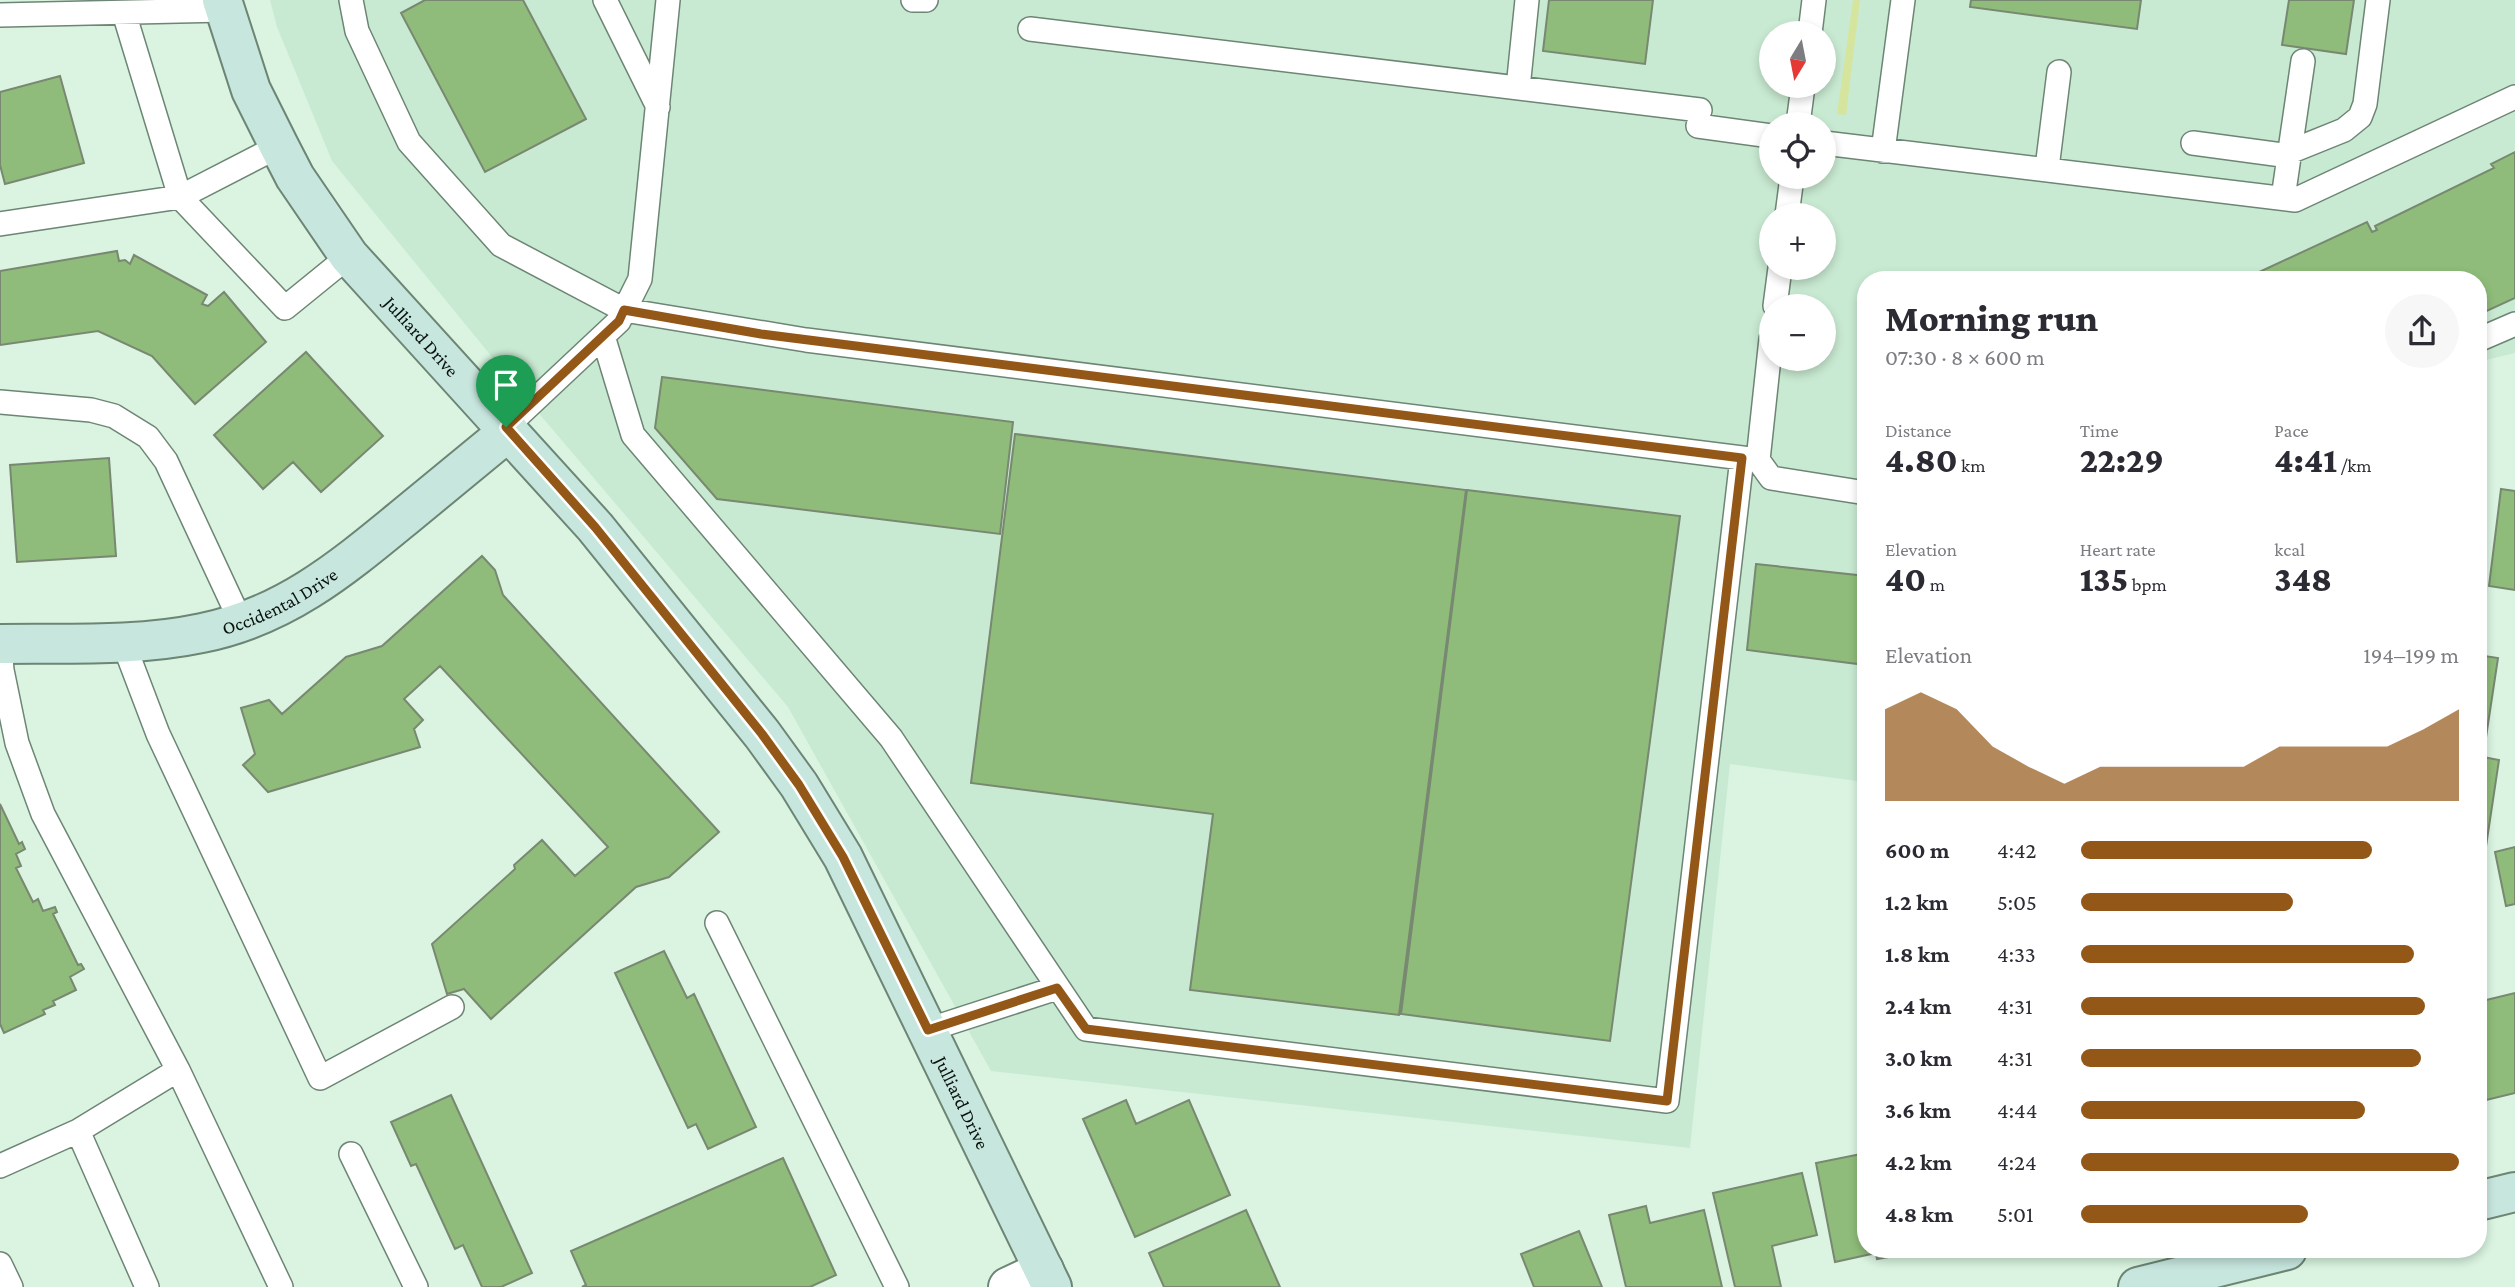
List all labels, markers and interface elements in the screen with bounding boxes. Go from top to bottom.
north arrow [1759,21,1836,98]
map controls [1759,21,1836,371]
button: locate [1759,112,1836,189]
button: + [1759,203,1836,280]
street label: Julliard Drive [379,290,463,381]
button: − [1759,294,1836,371]
button: share [2385,294,2459,368]
text: Morning run [1885,297,2098,339]
text: 07:30 · 8 × 600 m [1885,344,2045,370]
pin [476,355,536,427]
icon: arrive [487,366,525,404]
text: Distance [1885,420,1951,441]
text: Time [2080,420,2119,441]
text: Pace [2274,420,2309,441]
text: 4.80 [1885,441,1958,480]
text: 22:29 [2080,441,2164,480]
text: 4:41 [2274,441,2337,480]
text: km [1958,455,1985,476]
text: /km [2337,455,2372,476]
text: Elevation [1885,539,1957,560]
text: Heart rate [2080,539,2156,560]
text: kcal [2274,539,2305,560]
text: 40 [1885,560,1926,599]
text: 135 [2080,560,2128,599]
text: 348 [2274,560,2332,599]
street label: Occidental Drive [219,563,341,638]
text: m [1926,574,1945,595]
text: bpm [2128,574,2167,595]
text: Elevation [1885,642,1972,668]
text: 194–199 m [2363,642,2459,668]
text: 600 m [1885,837,1949,863]
text: 4:42 [1997,837,2037,863]
text: 1.2 km [1885,889,1948,915]
text: 5:05 [1997,889,2037,915]
text: 1.8 km [1885,941,1950,967]
text: 4:33 [1997,941,2036,967]
text: 2.4 km [1885,993,1952,1019]
text: 4:31 [1997,993,2033,1019]
text: 3.0 km [1885,1045,1952,1071]
text: 4:31 [1997,1045,2033,1071]
street label: Julliard Drive [930,1051,994,1152]
text: 3.6 km [1885,1097,1951,1123]
text: 4:44 [1997,1097,2038,1123]
text: 4.2 km [1885,1149,1952,1175]
text: 4:24 [1997,1149,2037,1175]
text: 4.8 km [1885,1201,1954,1227]
text: 5:01 [1997,1201,2034,1227]

